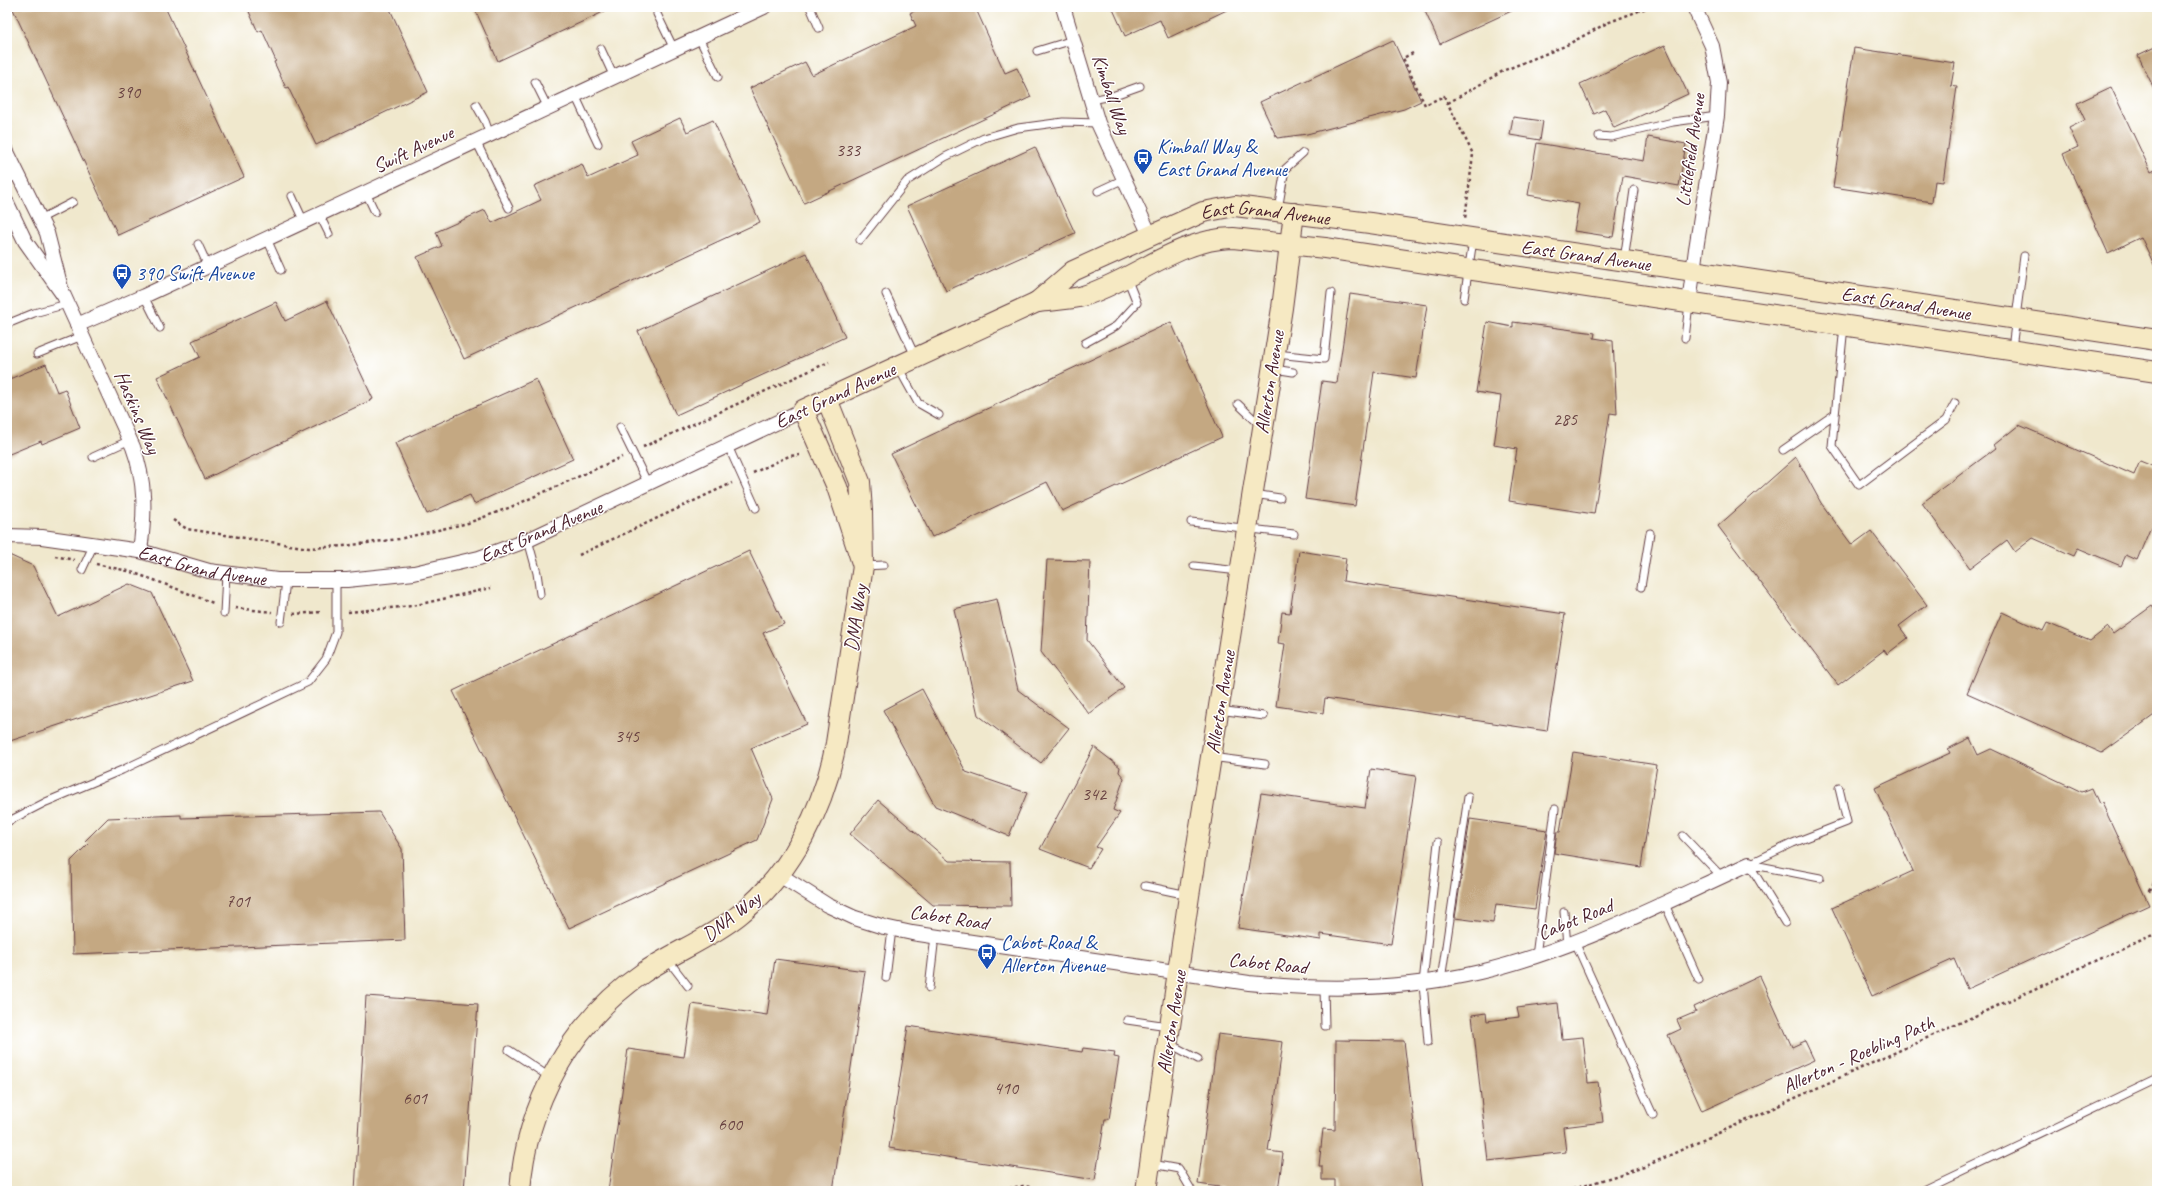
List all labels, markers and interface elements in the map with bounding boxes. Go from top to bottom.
street label: Kimball Way [1086,51,1137,139]
house number: 390 [116,81,142,103]
street label: Littlefield Avenue [1670,91,1711,208]
street label: Swift Avenue [369,119,459,179]
place label: Kimball Way & East Grand Avenue [1157,134,1289,182]
house number: 333 [836,139,862,161]
bus stop icon: Kimball Way & East Grand Avenue [1132,147,1154,175]
street label: East Grand Avenue [1198,194,1332,231]
street label: East Grand Avenue [1520,234,1654,277]
place label: 390 Swift Avenue [136,261,255,286]
bus stop icon: 390 Swift Avenue [111,262,133,290]
street label: East Grand Avenue [1840,281,1974,326]
street label: Allerton Avenue [1249,327,1290,435]
street label: East Grand Avenue [771,356,901,434]
street label: Haskins Way [109,367,167,459]
house number: 285 [1553,408,1578,430]
street label: East Grand Avenue [476,494,607,568]
street label: East Grand Avenue [135,539,269,592]
street label: DNA Way [838,581,873,653]
street label: Allerton Avenue [1200,647,1241,755]
house number: 345 [615,725,640,747]
house number: 342 [1082,783,1108,805]
street label: DNA Way [697,884,767,947]
house number: 701 [226,890,251,912]
street label: Cabot Road [1534,892,1619,946]
street label: Cabot Road [908,899,993,937]
place label: Cabot Road & Allerton Avenue [1001,930,1106,978]
bus stop icon: Cabot Road & Allerton Avenue [976,942,998,970]
street label: Cabot Road [1227,947,1312,980]
street label: Allerton Avenue [1151,967,1192,1075]
street label: Allerton - Roebling Path [1779,1009,1939,1099]
house number: 410 [994,1077,1020,1099]
house number: 601 [403,1087,428,1109]
house number: 600 [718,1113,744,1135]

